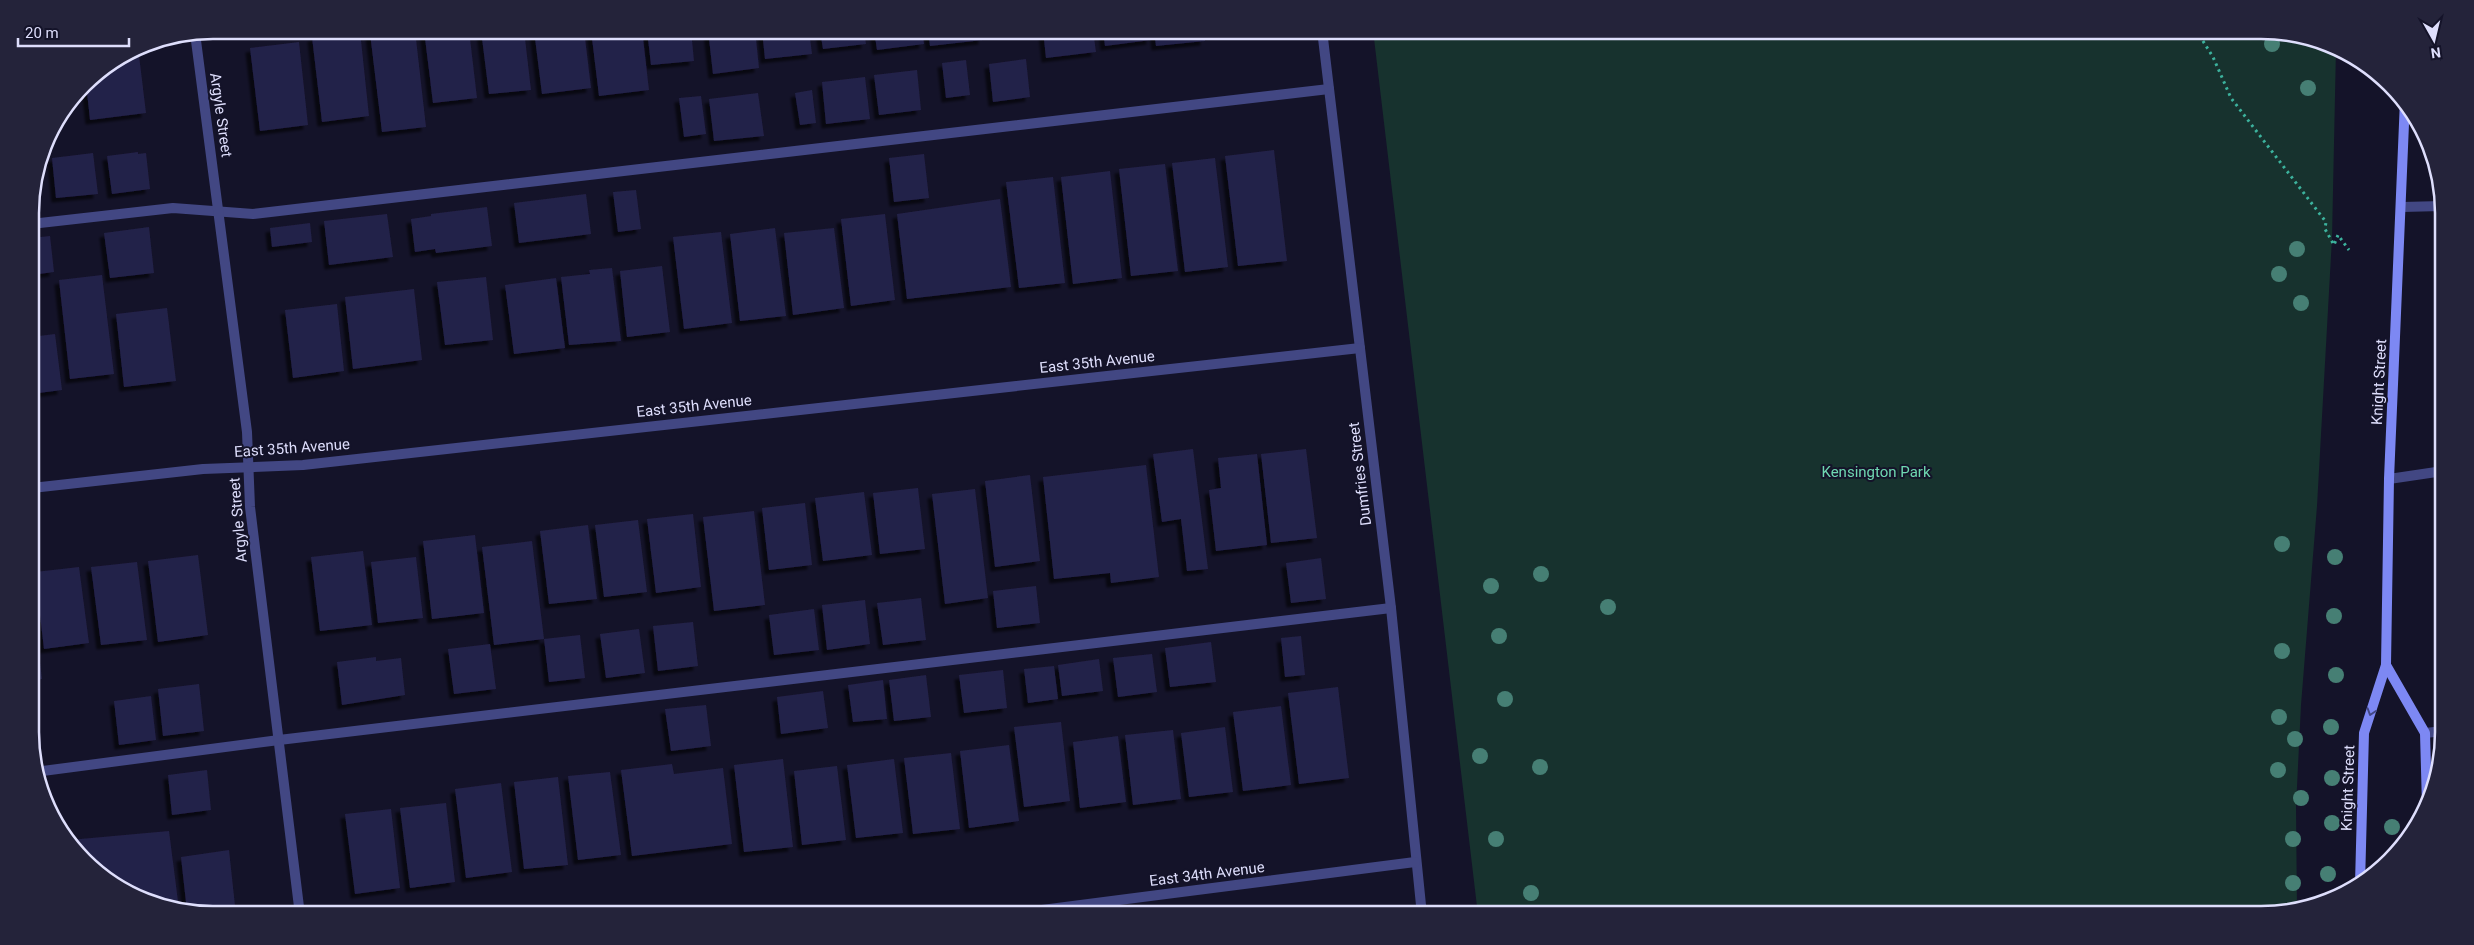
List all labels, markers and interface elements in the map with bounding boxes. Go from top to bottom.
scale bar [18,15,129,47]
north arrow [2409,15,2459,65]
text: 20 m [25,24,59,42]
text: N [2430,44,2442,61]
street label: Argyle Street [206,72,236,158]
street label: Knight Street [2368,338,2390,425]
street label: East 35th Avenue [1038,347,1156,377]
street label: East 35th Avenue [635,391,753,421]
street label: Dumfries Street [1345,421,1375,527]
street label: East 35th Avenue [234,435,350,461]
park label: Kensington Park [1821,463,1931,481]
street label: Argyle Street [225,477,251,563]
one-way arrow [2367,707,2377,715]
street label: Knight Street [2338,745,2358,831]
street label: East 34th Avenue [1148,858,1266,890]

